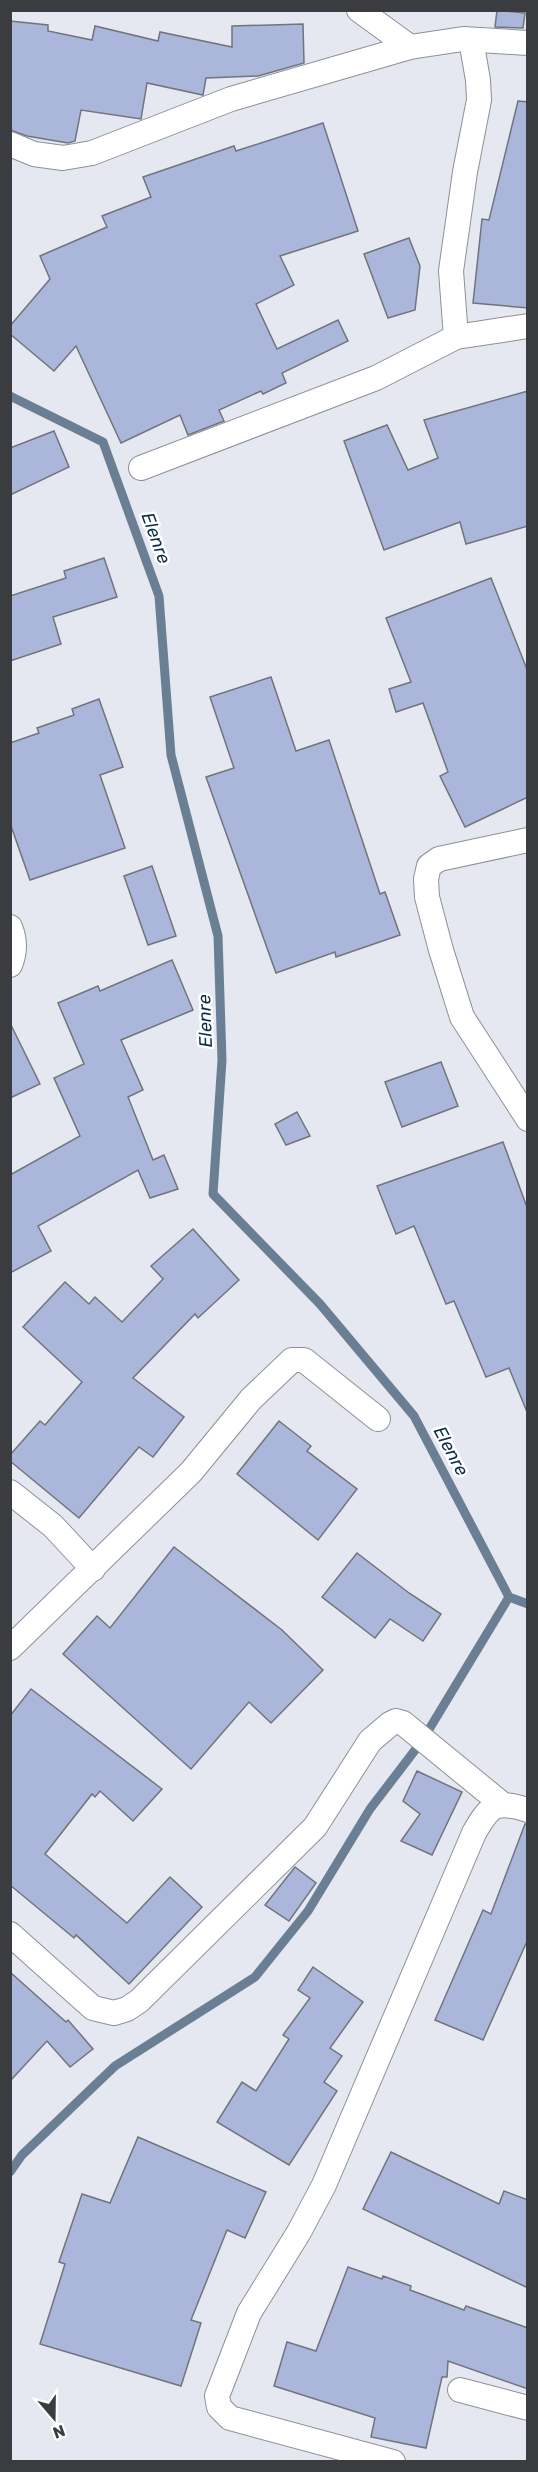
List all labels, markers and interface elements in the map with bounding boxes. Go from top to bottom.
water label: Elenre [137,509,175,567]
water label: Elenre [193,994,217,1048]
water label: Elenre [429,1422,473,1480]
north arrow [24,2388,84,2448]
text: N [50,2421,68,2443]

